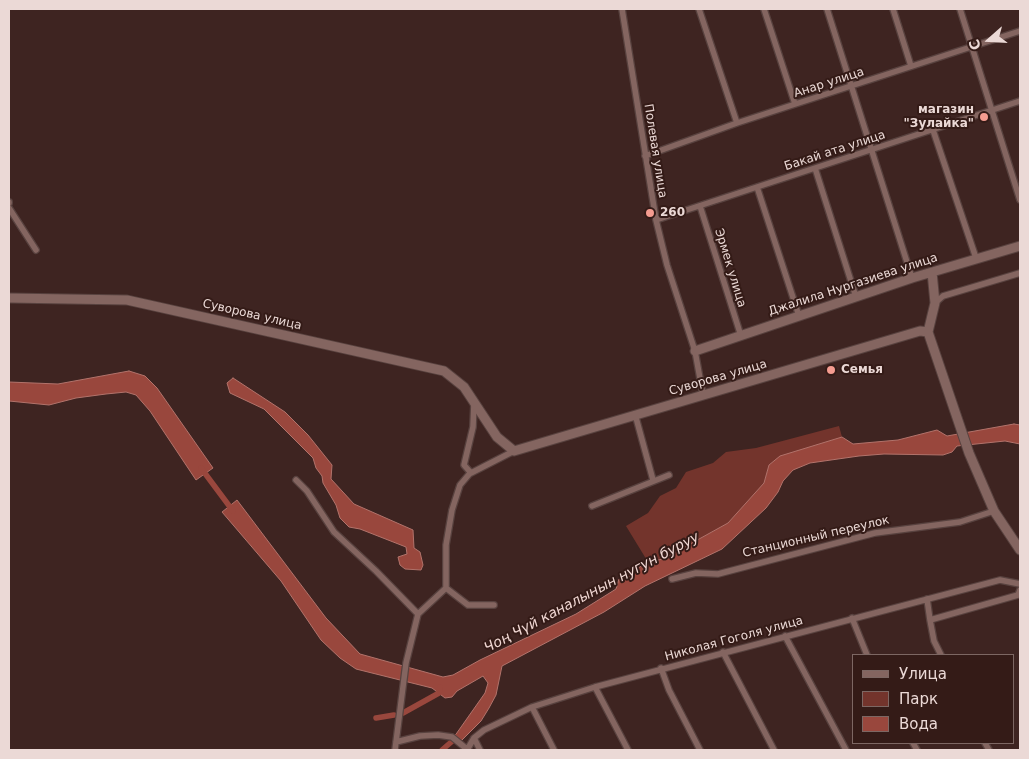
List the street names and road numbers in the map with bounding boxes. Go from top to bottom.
street label: Анар улица [792,65,866,101]
street label: Полевая улица [640,103,670,199]
street label: Бакай ата улица [783,128,887,174]
street label: Эрмек улица [711,227,749,309]
street label: Джалила Нургазиева улица [767,251,939,319]
street label: Суворова улица [201,297,303,333]
street label: Суворова улица [667,357,769,399]
street label: Станционный переулок [741,513,891,561]
street label: Николая Гоголя улица [663,614,805,664]

